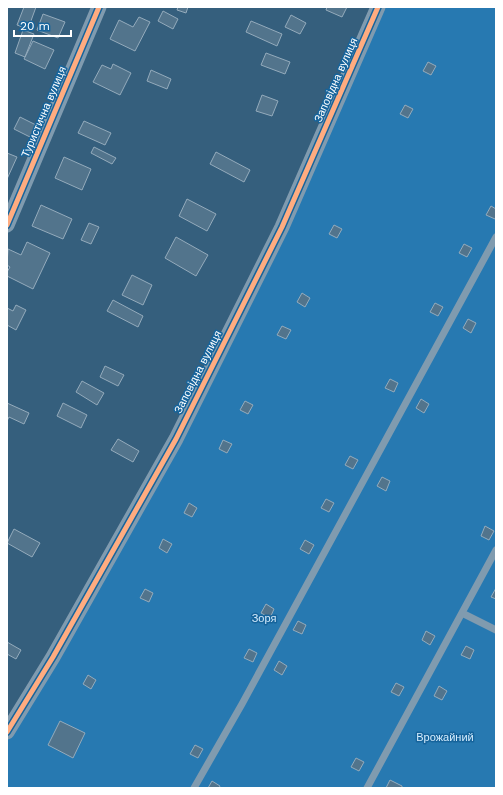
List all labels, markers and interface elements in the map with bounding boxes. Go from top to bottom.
scale bar [14,12,71,38]
text: 20 m [20,19,50,33]
street label: Заповідна вулиця [312,36,360,124]
street label: Туристична вулиця [19,64,69,160]
street label: Заповідна вулиця [172,328,225,416]
park label: Зоря [252,612,276,625]
park label: Врожайний [416,731,474,744]

